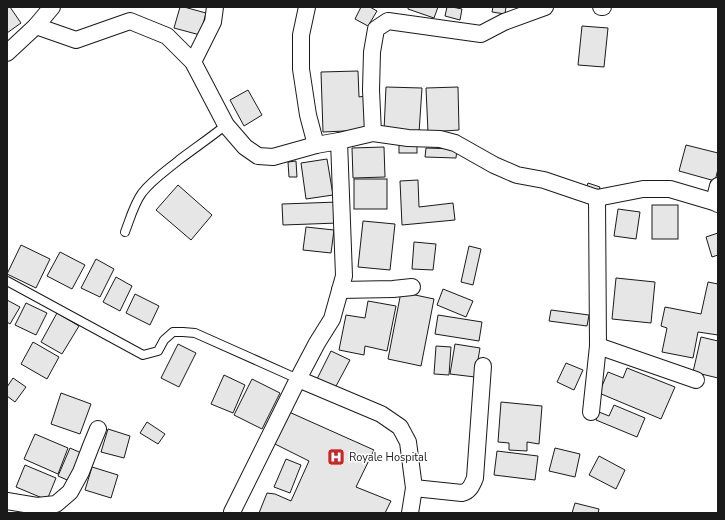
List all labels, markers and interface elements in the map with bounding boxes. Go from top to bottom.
hospital icon: Royale Hospital [326,447,346,467]
place label: Royale Hospital [349,450,428,465]

